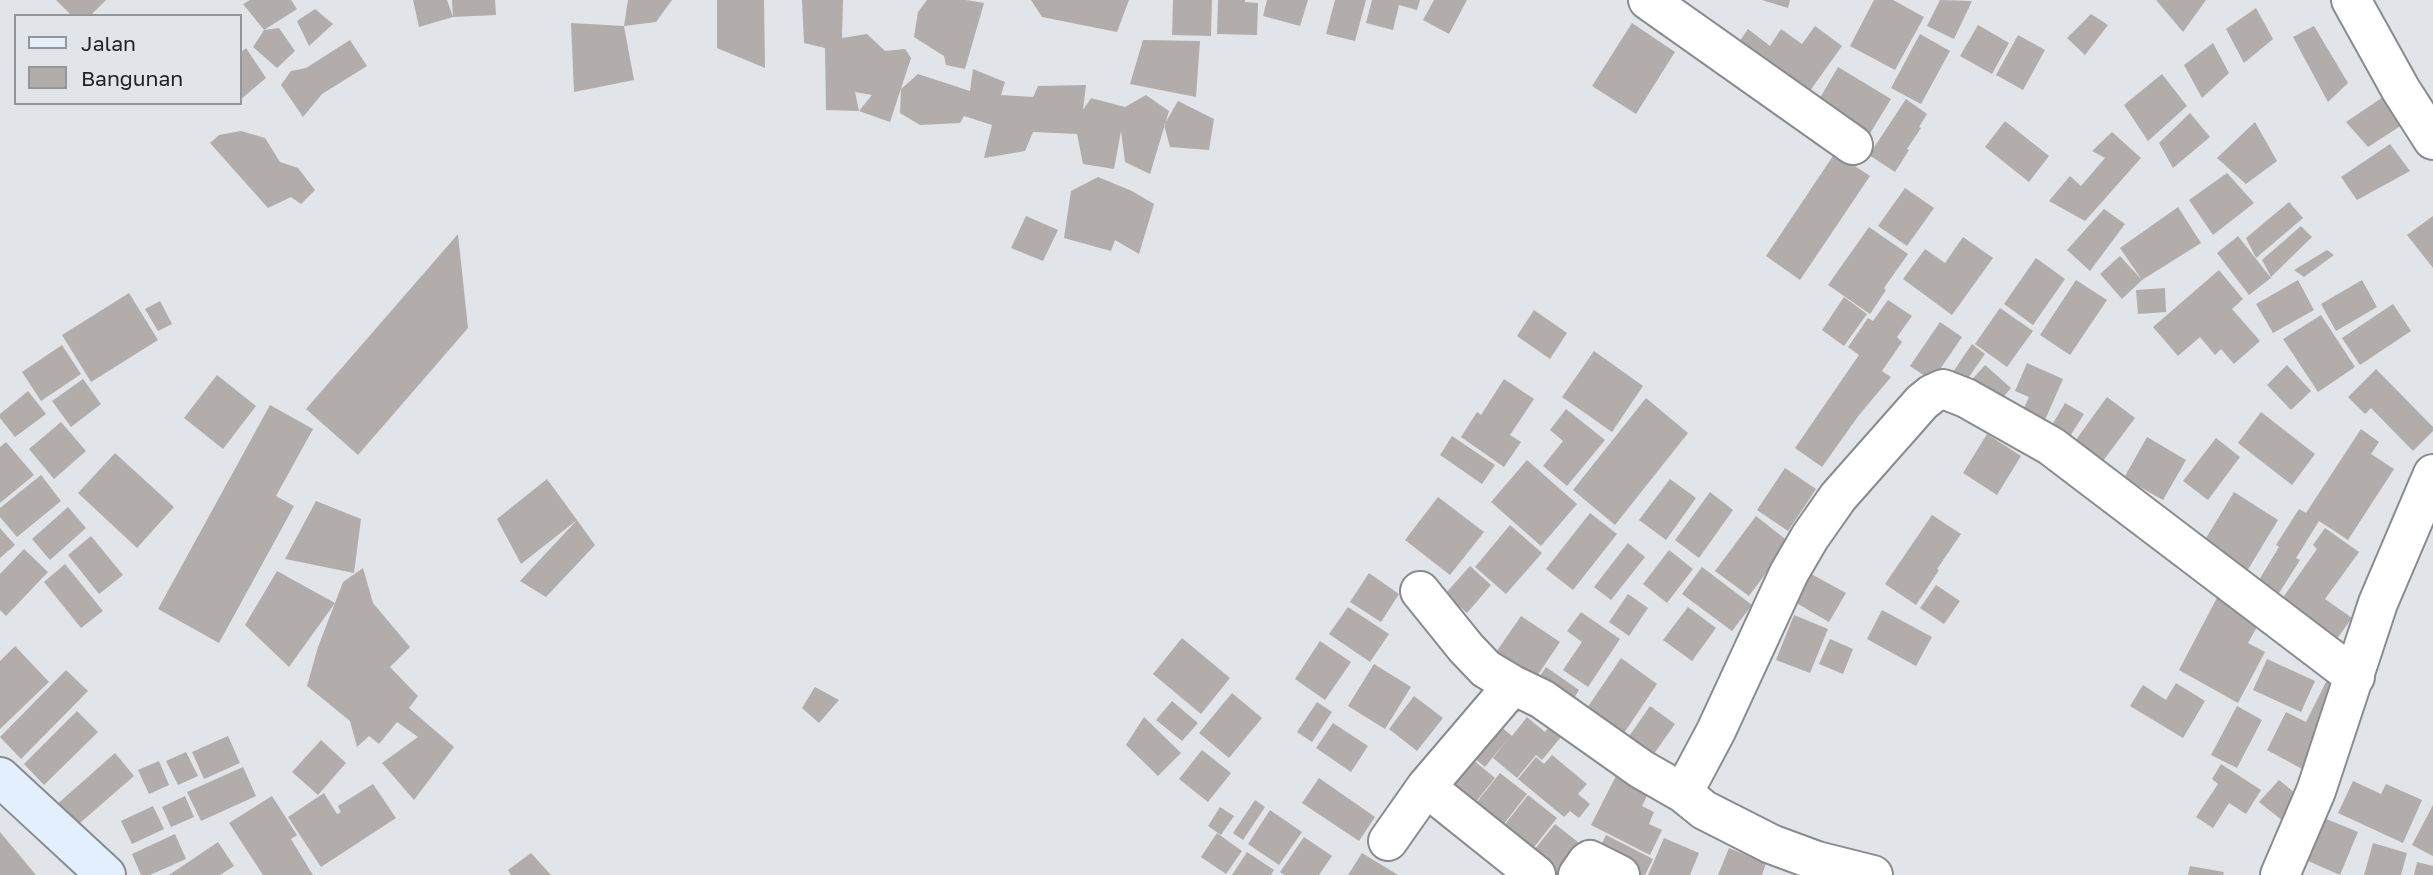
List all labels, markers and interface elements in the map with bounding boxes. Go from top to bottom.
legend [14,14,242,105]
text: Jalan [81,30,136,56]
text: Bangunan [81,65,183,91]

